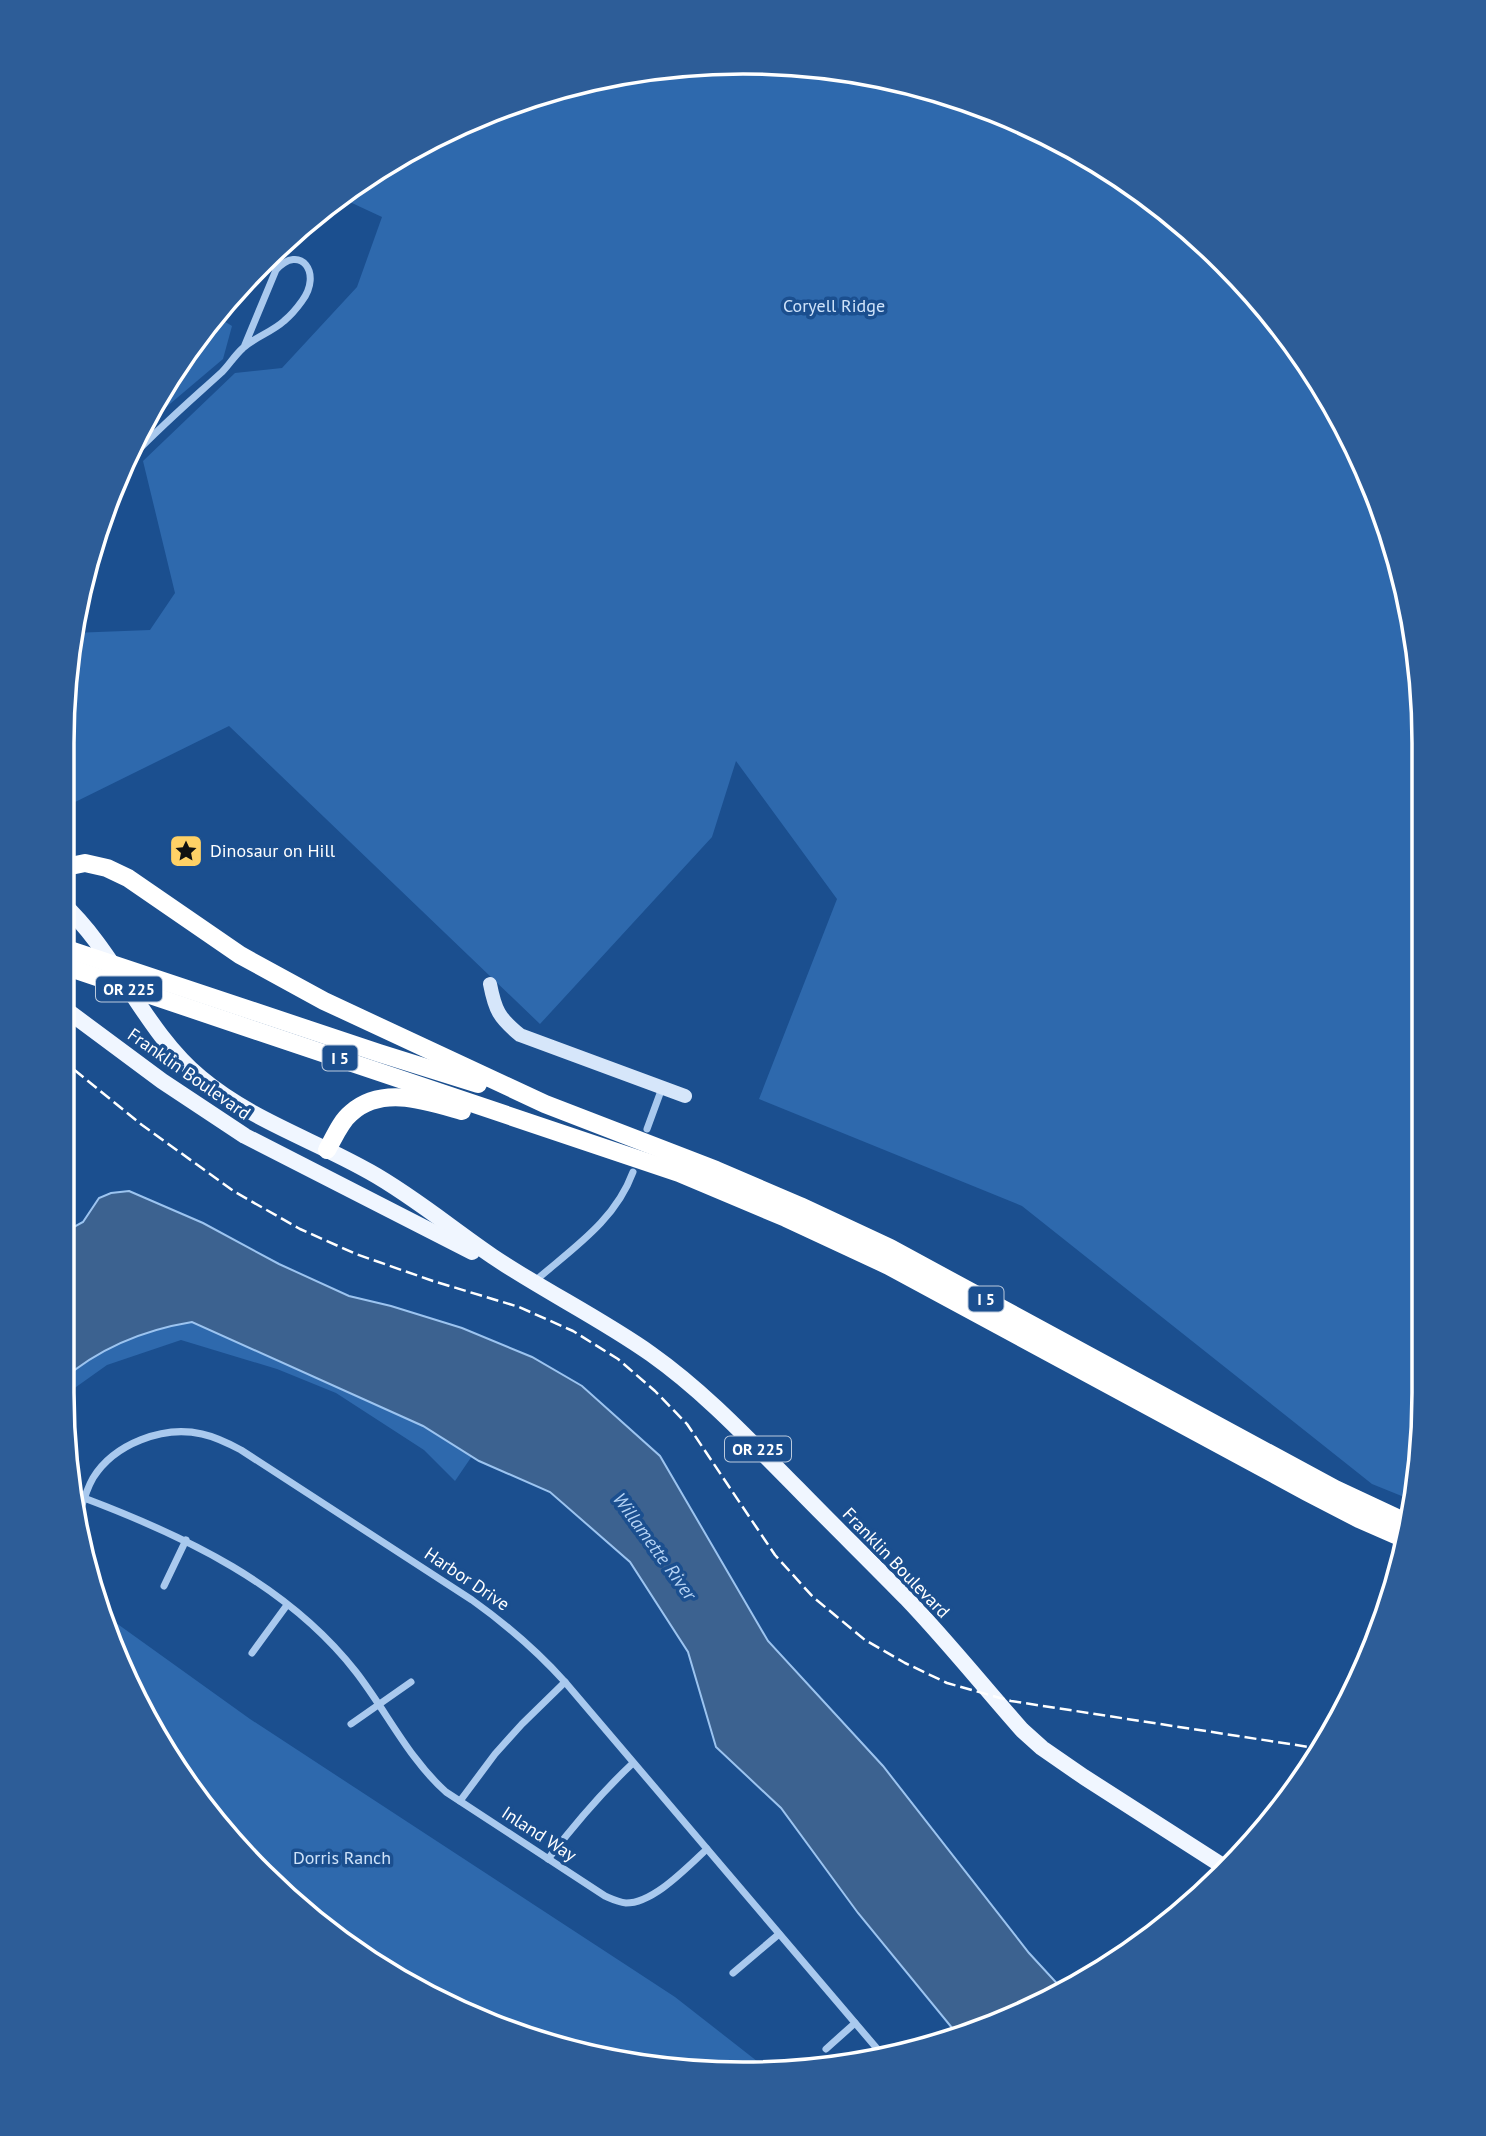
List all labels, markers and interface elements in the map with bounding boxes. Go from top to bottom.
park label: Coryell Ridge [783,294,885,317]
place icon: Dinosaur on Hill [167,832,205,870]
place label: Dinosaur on Hill [210,839,336,862]
road number: OR 225 [96,976,162,1001]
street label: Franklin Boulevard [123,1023,255,1125]
road number: I 5 [322,1046,358,1070]
road number: I 5 [968,1287,1004,1312]
road number: OR 225 [725,1436,791,1462]
water label: Willamette River [608,1488,703,1606]
street label: Franklin Boulevard [838,1503,955,1623]
street label: Harbor Drive [420,1542,514,1615]
street label: Inland Way [497,1801,582,1867]
park label: Dorris Ranch [293,1846,391,1869]

